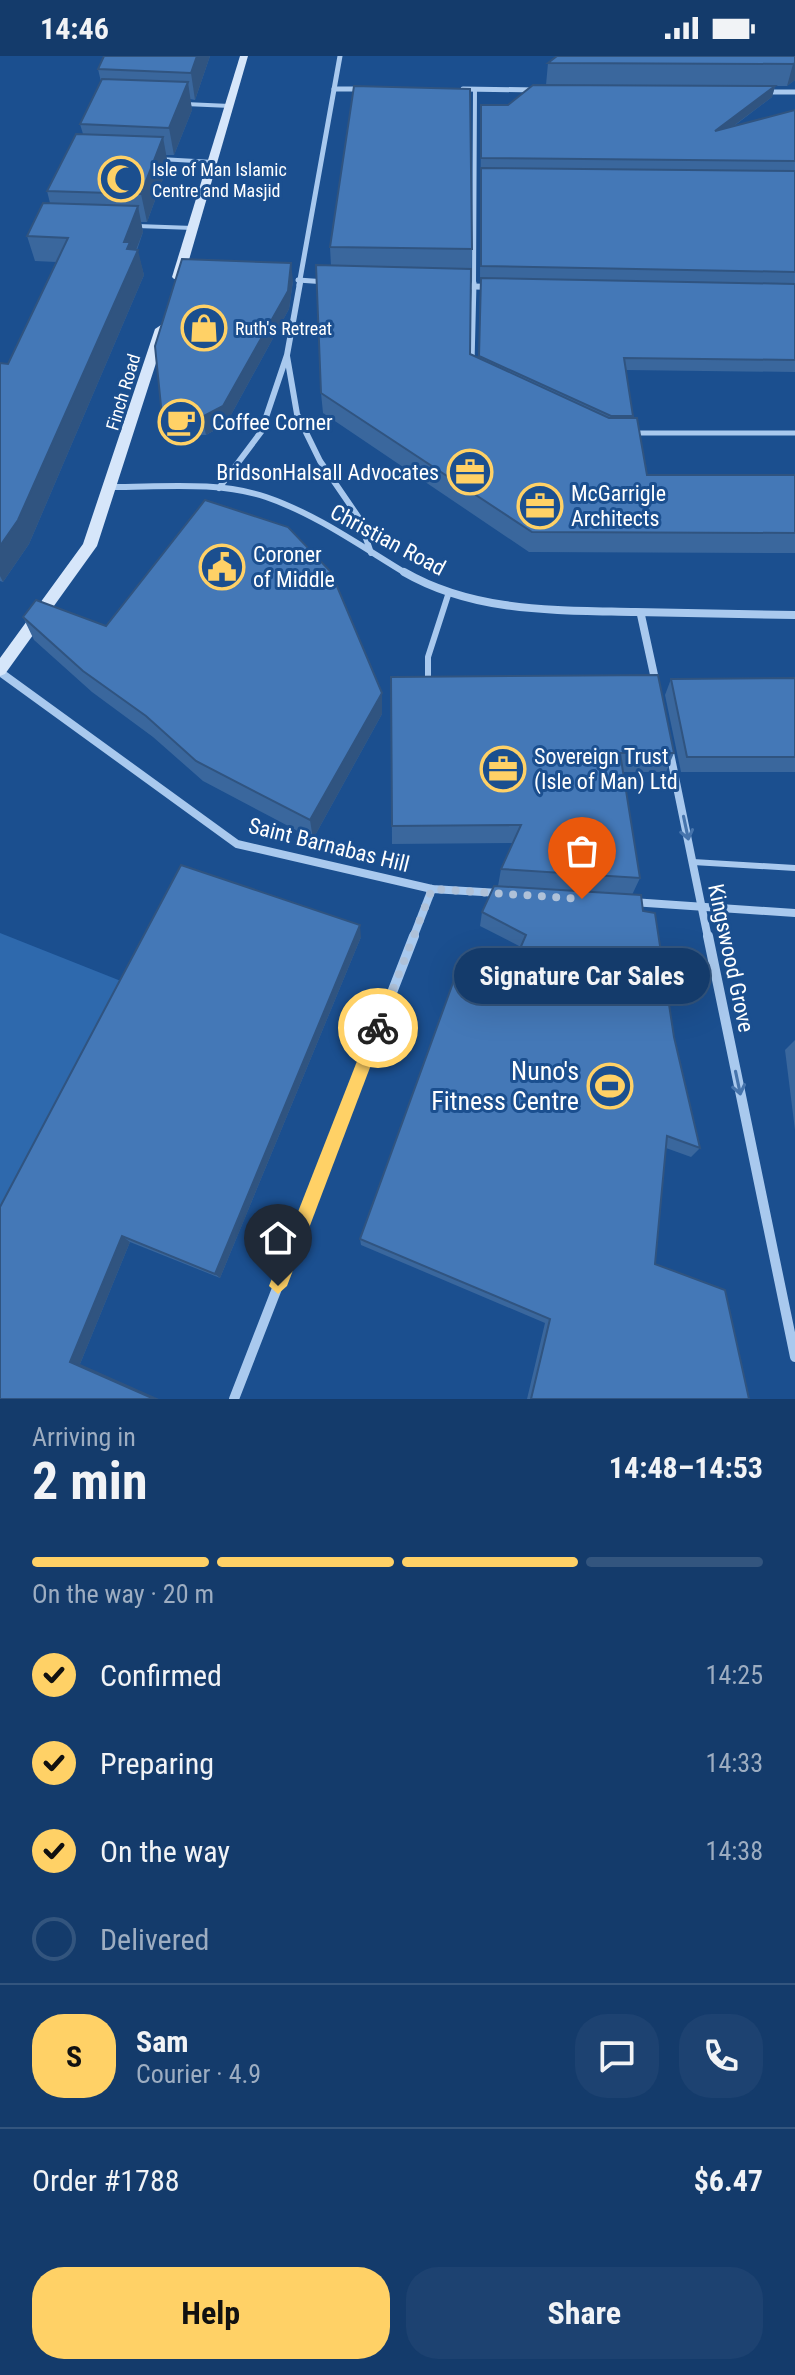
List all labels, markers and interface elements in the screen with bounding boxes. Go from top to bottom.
text: 14:46 [40,11,109,46]
mosque icon: Isle of Man Islamic Centre and Masjid [97,155,145,203]
place label: Isle of Man Islamic Centre and Masjid [152,159,287,201]
shop icon: Ruth's Retreat [180,304,228,352]
place label: Ruth's Retreat [235,318,332,339]
street label: Finch Road [101,351,145,433]
cafe icon: Coffee Corner [157,398,205,446]
place label: Coffee Corner [212,410,333,435]
office icon: BridsonHalsall Advocates [446,448,494,496]
place label: BridsonHalsall Advocates [216,460,439,485]
place label: McGarrigle Architects [571,481,666,531]
office icon: McGarrigle Architects [516,482,564,530]
street label: Christian Road [326,499,450,581]
place label: Coroner of Middle [253,542,335,592]
public building icon: Coroner of Middle [198,543,246,591]
place label: Sovereign Trust (Isle of Man) Ltd [534,744,678,795]
office icon: Sovereign Trust (Isle of Man) Ltd [479,745,527,793]
street label: Saint Barnabas Hill [246,813,412,877]
one-way arrow [679,815,694,840]
pin [548,817,616,899]
icon: bag [560,829,604,873]
street label: Kingswood Grove [703,882,759,1034]
callout: Signature Car Sales [454,947,710,1003]
text: Signature Car Sales [479,961,685,991]
courier [338,988,418,1068]
icon: bike [356,1006,400,1050]
place label: Nuno's Fitness Centre [431,1056,579,1116]
sports icon: Nuno's Fitness Centre [586,1062,634,1110]
one-way arrow [732,1069,747,1095]
pin [244,1204,312,1286]
icon: home [256,1216,300,1260]
text: Arriving in [32,1422,136,1452]
text: 14:48–14:53 [609,1450,763,1485]
text: 2 min [32,1451,148,1512]
text: On the way · 20 m [32,1579,214,1609]
icon: check [32,1653,76,1697]
text: Confirmed [100,1658,222,1693]
text: 14:25 [706,1660,763,1690]
icon: check [32,1741,76,1785]
text: Preparing [100,1746,214,1781]
text: 14:33 [706,1748,763,1778]
icon: check [32,1829,76,1873]
text: On the way [100,1834,230,1869]
text: 14:38 [706,1836,763,1866]
text: Delivered [100,1922,209,1957]
button: chat [575,2014,659,2098]
button: phone [679,2014,763,2098]
text: Sam [136,2024,189,2059]
text: S [66,2039,82,2074]
text: Courier · 4.9 [136,2059,261,2089]
text: Order #1788 [32,2163,180,2198]
text: $6.47 [694,2163,763,2198]
button: Help [32,2267,390,2359]
button: Share [406,2267,763,2359]

